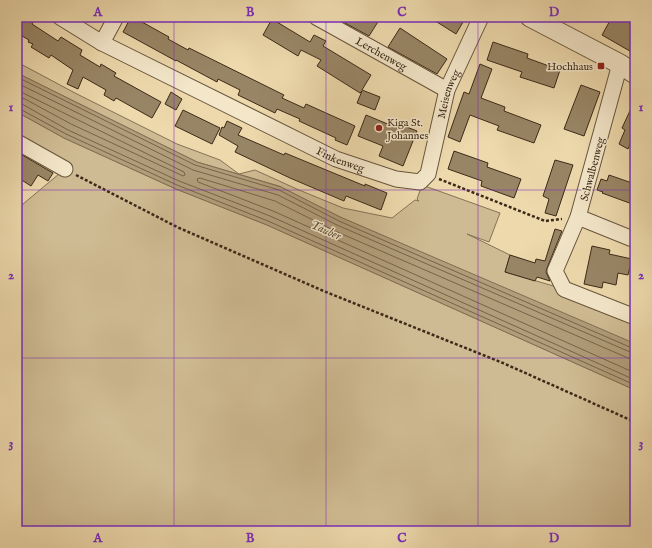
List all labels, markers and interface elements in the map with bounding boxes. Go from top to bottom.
text: A [93,4,104,21]
text: B [246,4,255,21]
text: C [397,4,407,21]
text: D [549,4,560,21]
street label: Lerchenweg [353,34,410,75]
place label: Hochhaus [547,60,593,74]
marker: Hochhaus [596,61,606,71]
street label: Meisenweg [435,66,464,120]
text: 1 [9,99,14,116]
text: 1 [639,99,644,116]
place label: Kiga St. Johannes [385,116,428,143]
marker: Kiga St. Johannes [374,123,384,133]
street label: Schwalbenweg [578,135,609,203]
street label: Finkenweg [314,144,367,176]
water label: Tauber [308,217,344,244]
text: 2 [8,267,14,284]
text: 2 [638,267,644,284]
text: 3 [9,435,14,452]
text: 3 [639,435,644,452]
text: A [93,530,104,547]
text: B [246,530,255,547]
text: C [397,530,407,547]
text: D [549,530,560,547]

